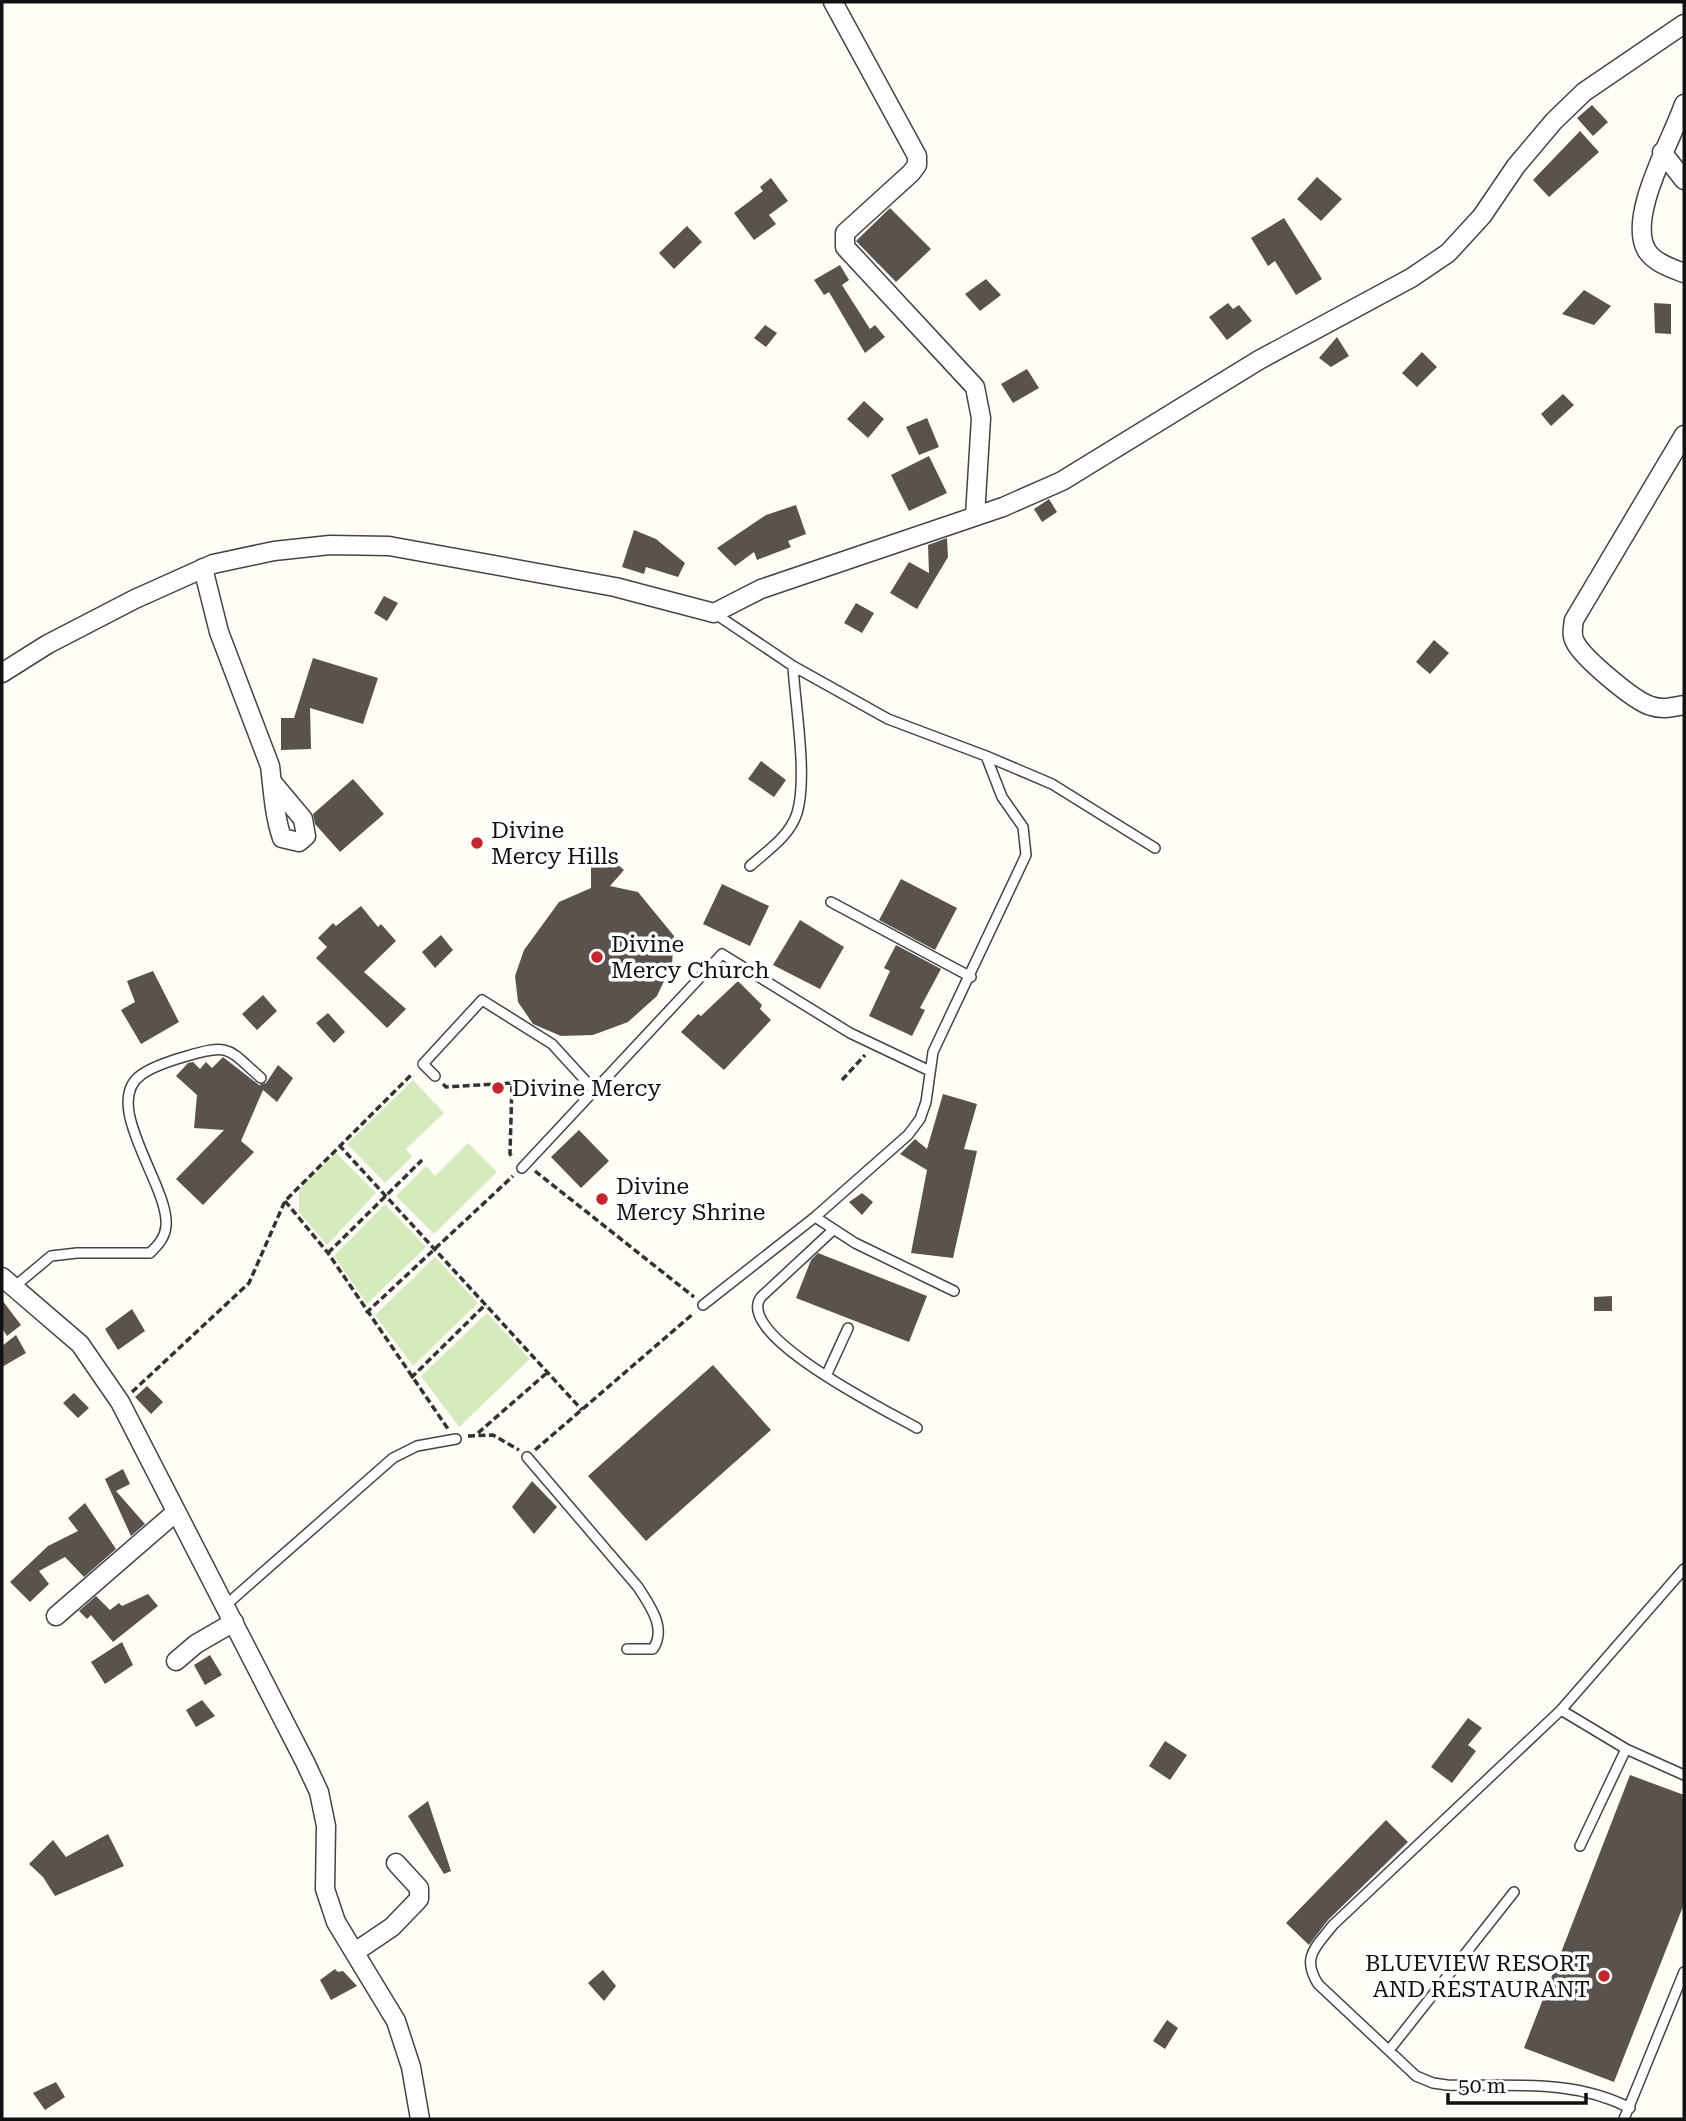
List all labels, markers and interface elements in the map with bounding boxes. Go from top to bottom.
place label: Divine Mercy Hills [491,817,619,870]
marker: Divine Mercy Hills [469,835,485,851]
place label: Divine Mercy Church [611,931,769,984]
marker: Divine Mercy Church [589,949,605,965]
place label: Divine Mercy [512,1075,662,1102]
marker: Divine Mercy [490,1080,506,1096]
place label: Divine Mercy Shrine [616,1173,765,1226]
marker: Divine Mercy Shrine [594,1191,610,1207]
place label: BLUEVIEW RESORT AND RESTAURANT [1365,1950,1590,2003]
marker: BLUEVIEW RESORT AND RESTAURANT [1596,1968,1612,1984]
scale bar [1448,2062,1586,2106]
text: 50 m [1458,2074,1506,2098]

